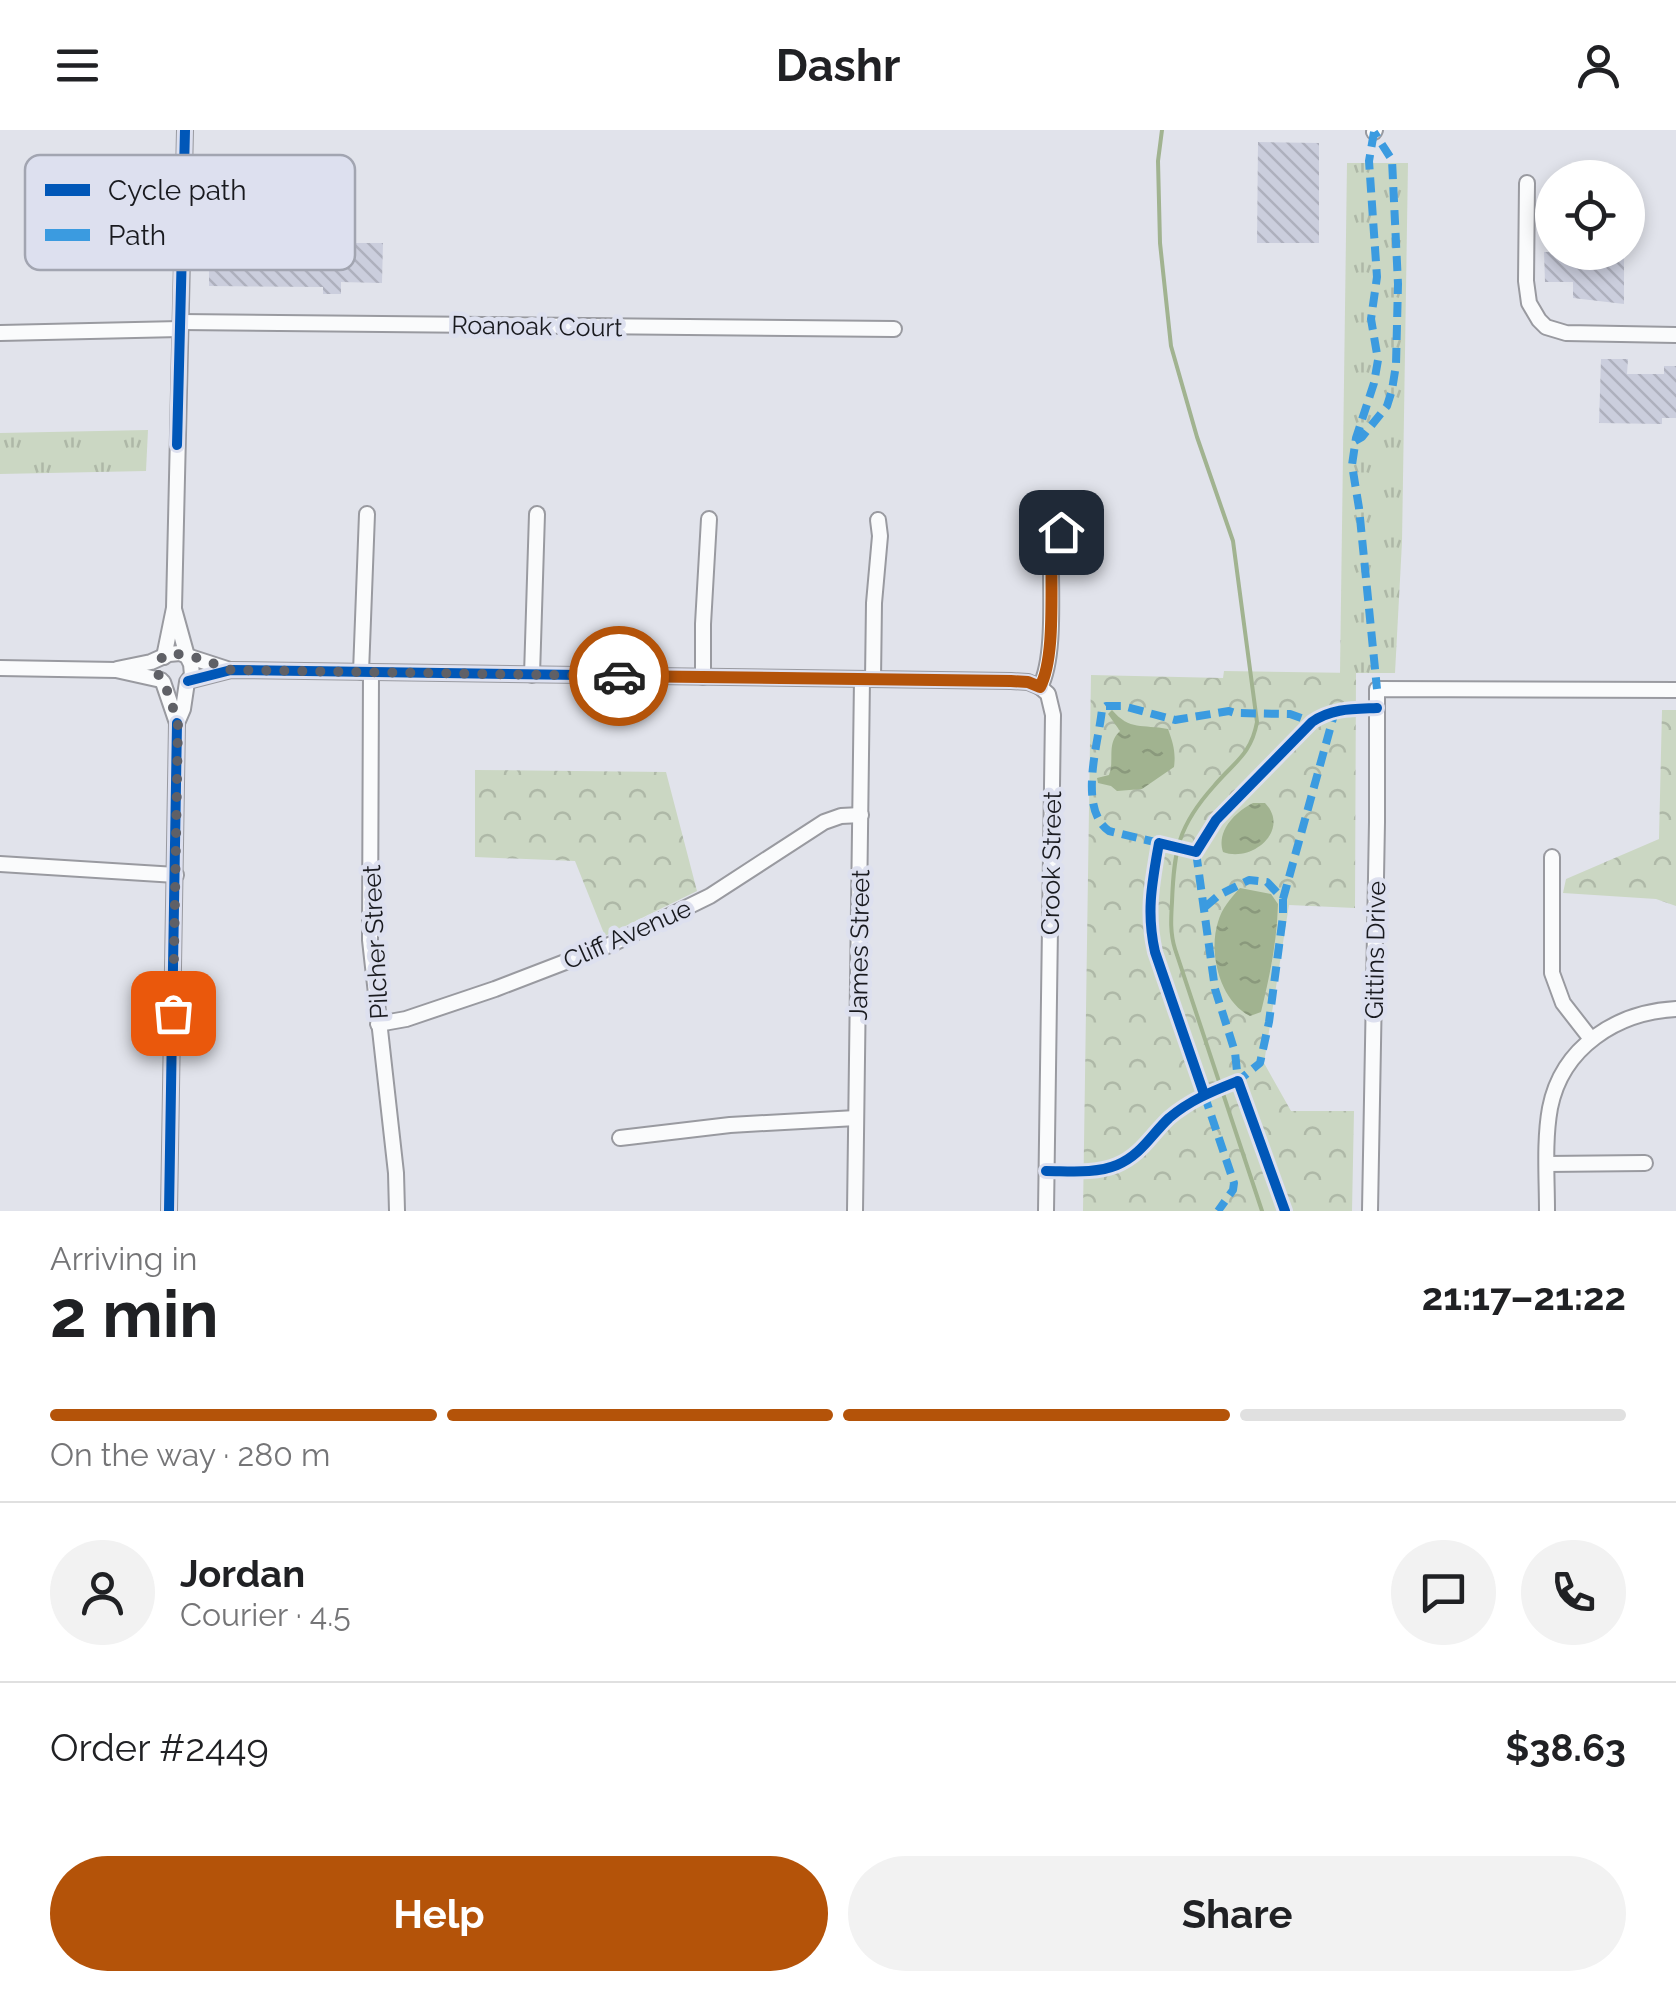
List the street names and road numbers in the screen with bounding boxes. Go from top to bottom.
street label: Roanoak Court [451,310,623,343]
street label: Crook Street [1035,790,1067,935]
street label: Pilcher Street [356,863,394,1020]
street label: James Street [843,869,875,1021]
street label: Gittins Drive [1359,881,1391,1019]
street label: Cliff Avenue [558,892,696,976]

